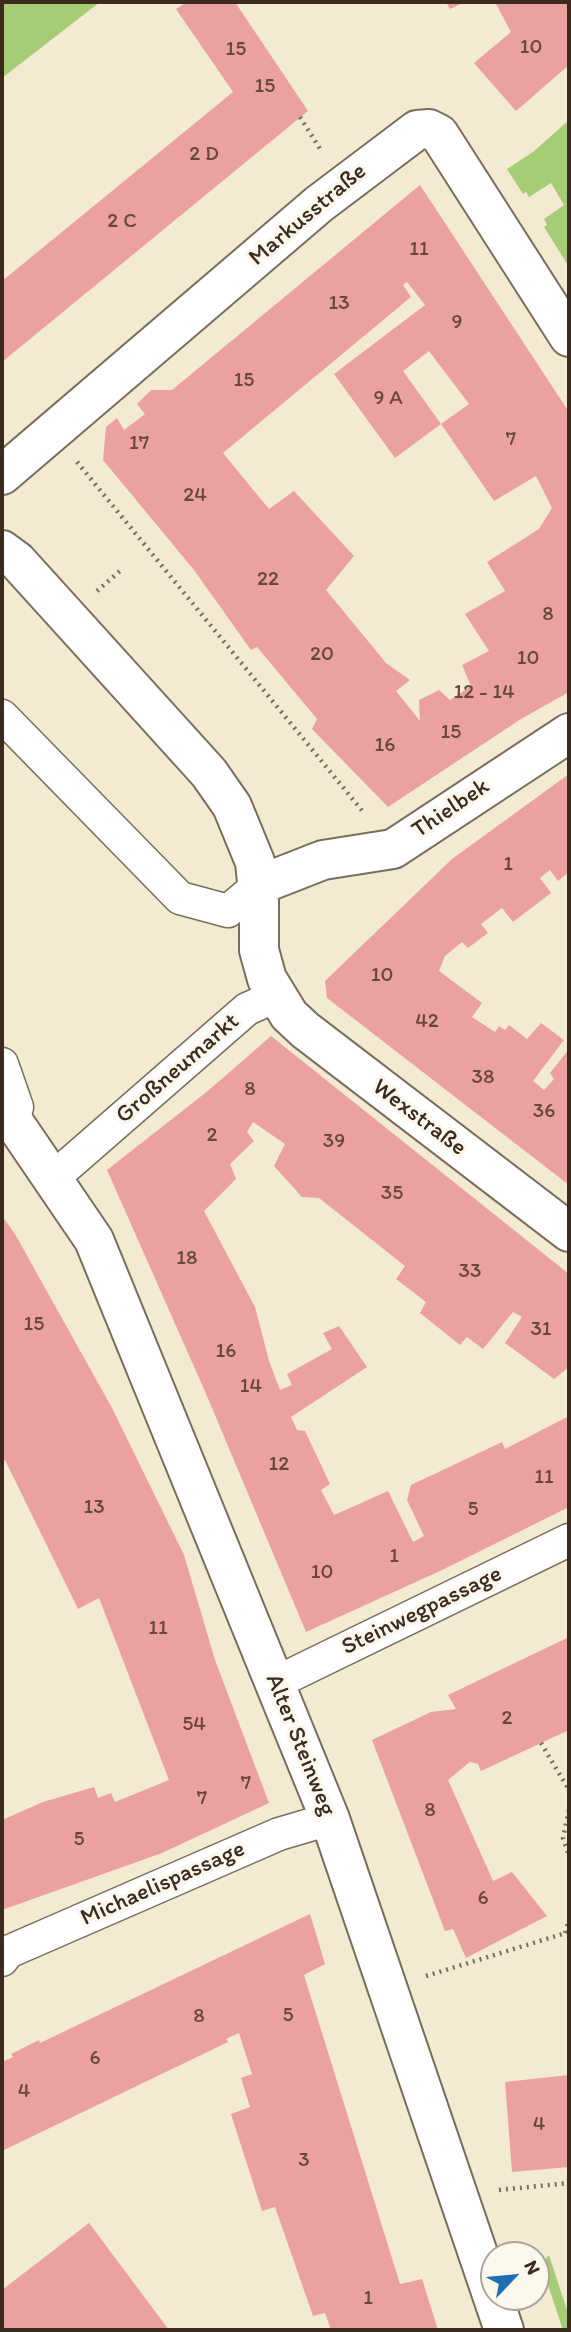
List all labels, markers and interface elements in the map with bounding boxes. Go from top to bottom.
house number: 10 [520,35,542,61]
house number: 15 [226,37,246,63]
house number: 15 [255,74,275,100]
house number: 2 D [189,142,219,168]
street label: Markusstraße [243,157,373,273]
house number: 2 C [107,209,137,235]
house number: 11 [409,237,429,263]
house number: 13 [328,291,350,317]
house number: 9 [452,310,462,336]
house number: 15 [234,368,254,394]
house number: 9 A [373,386,403,412]
house number: 7 [506,427,516,453]
house number: 17 [129,431,149,457]
house number: 24 [183,483,207,509]
house number: 22 [257,567,279,593]
house number: 8 [542,602,554,628]
house number: 20 [310,642,334,668]
house number: 10 [517,646,539,672]
house number: 12 - 14 [453,680,515,706]
house number: 15 [441,720,461,746]
house number: 16 [375,733,395,759]
street label: Thielbek [407,773,495,845]
house number: 1 [503,852,513,878]
house number: 10 [371,963,393,989]
street label: Großneumarkt [110,1008,246,1130]
house number: 42 [415,1009,439,1035]
house number: 38 [472,1065,494,1091]
street label: Wexstraße [366,1073,472,1163]
house number: 8 [244,1077,256,1103]
house number: 36 [533,1099,555,1125]
house number: 2 [206,1123,218,1149]
house number: 39 [323,1129,345,1155]
house number: 35 [381,1181,403,1207]
house number: 18 [176,1246,198,1272]
house number: 33 [459,1259,481,1285]
house number: 15 [24,1312,44,1338]
house number: 31 [530,1317,552,1343]
house number: 16 [216,1339,236,1365]
house number: 14 [240,1374,262,1400]
house number: 12 [269,1452,289,1478]
house number: 11 [534,1465,554,1491]
house number: 13 [83,1495,105,1521]
house number: 5 [467,1497,479,1523]
house number: 1 [389,1544,399,1570]
house number: 10 [311,1560,333,1586]
street label: Steinwegpassage [337,1560,507,1662]
house number: 11 [148,1616,168,1642]
street label: Alter Steinweg [258,1670,342,1820]
house number: 2 [501,1706,513,1732]
house number: 54 [182,1712,206,1738]
house number: 7 [241,1771,251,1797]
house number: 7 [197,1786,207,1812]
house number: 8 [424,1798,436,1824]
house number: 5 [73,1827,85,1853]
street label: Michaelispassage [76,1835,250,1933]
house number: 6 [477,1886,489,1912]
house number: 5 [282,2003,294,2029]
house number: 8 [193,2004,205,2030]
house number: 6 [89,2046,101,2072]
house number: 4 [18,2079,30,2105]
house number: 4 [533,2112,545,2138]
house number: 3 [298,2148,310,2174]
north arrow [480,2241,550,2311]
text: N [519,2257,546,2278]
house number: 1 [363,2286,373,2312]

